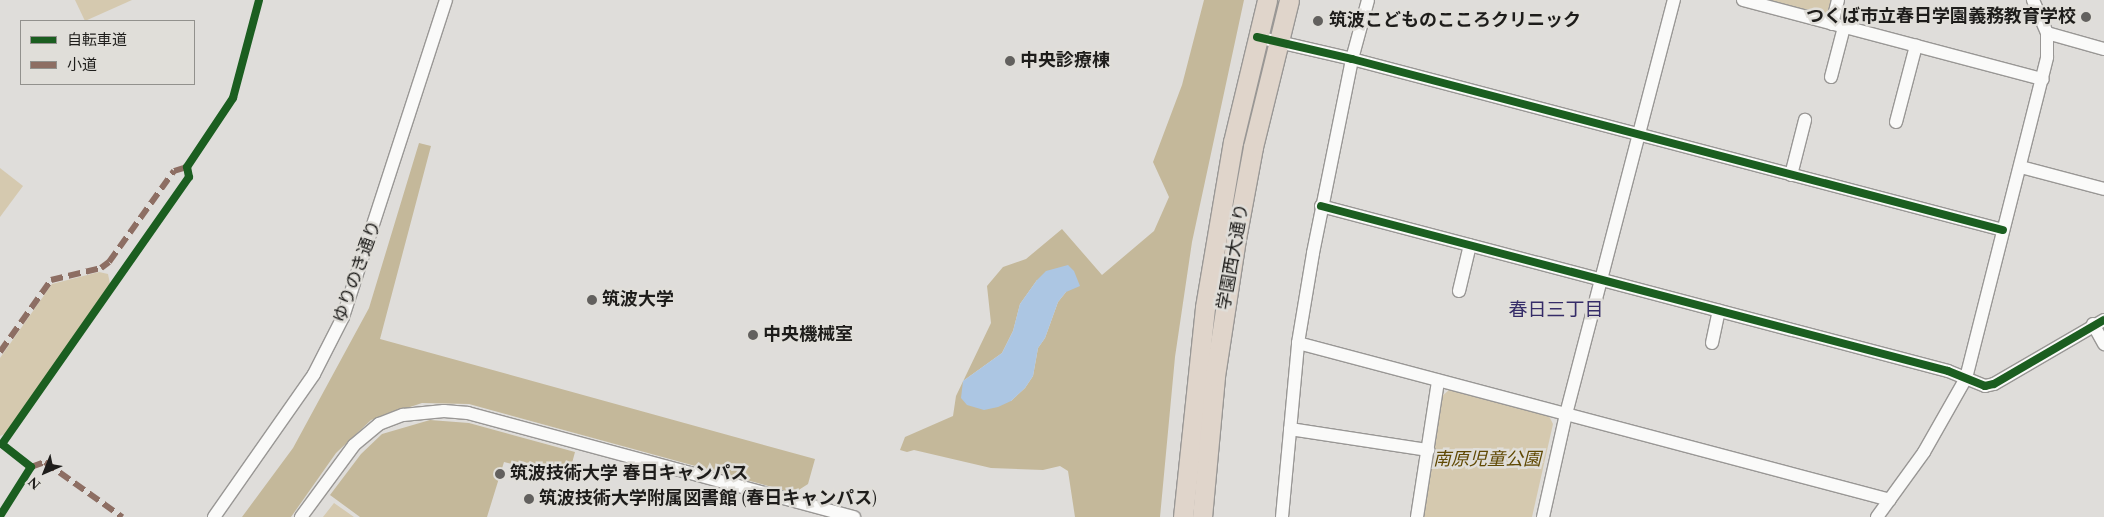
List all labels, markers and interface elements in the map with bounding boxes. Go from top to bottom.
place label: つくば市立春日学園義務教育学校 [1806,6,2076,28]
place label: 筑波こどものこころクリニック [1329,10,1581,32]
marker: つくば市立春日学園義務教育学校 [2080,11,2092,23]
marker: 筑波こどものこころクリニック [1311,14,1325,28]
legend [20,20,195,85]
text: 自転車道 [67,29,127,52]
place label: 中央診療棟 [1020,50,1110,72]
text: 小道 [67,54,97,77]
marker: 中央診療棟 [1004,55,1016,67]
street label: 学園西大通り [1214,202,1254,312]
street label: ゆりのき通り [329,218,387,326]
place label: 筑波大学 [602,289,674,311]
marker: 筑波大学 [586,294,598,306]
district label: 春日三丁目 [1509,300,1603,322]
place label: 中央機械室 [763,324,853,346]
marker: 中央機械室 [747,329,759,341]
north arrow [20,447,70,497]
park label: 南原児童公園 [1433,449,1541,471]
place label: 筑波技術大学 春日キャンパス [510,463,748,485]
marker: 筑波技術大学 春日キャンパス [494,468,506,480]
text: N [23,472,46,495]
place label: 筑波技術大学附属図書館 (春日キャンパス) [539,488,877,510]
marker: 筑波技術大学附属図書館 (春日キャンパス) [523,493,535,505]

